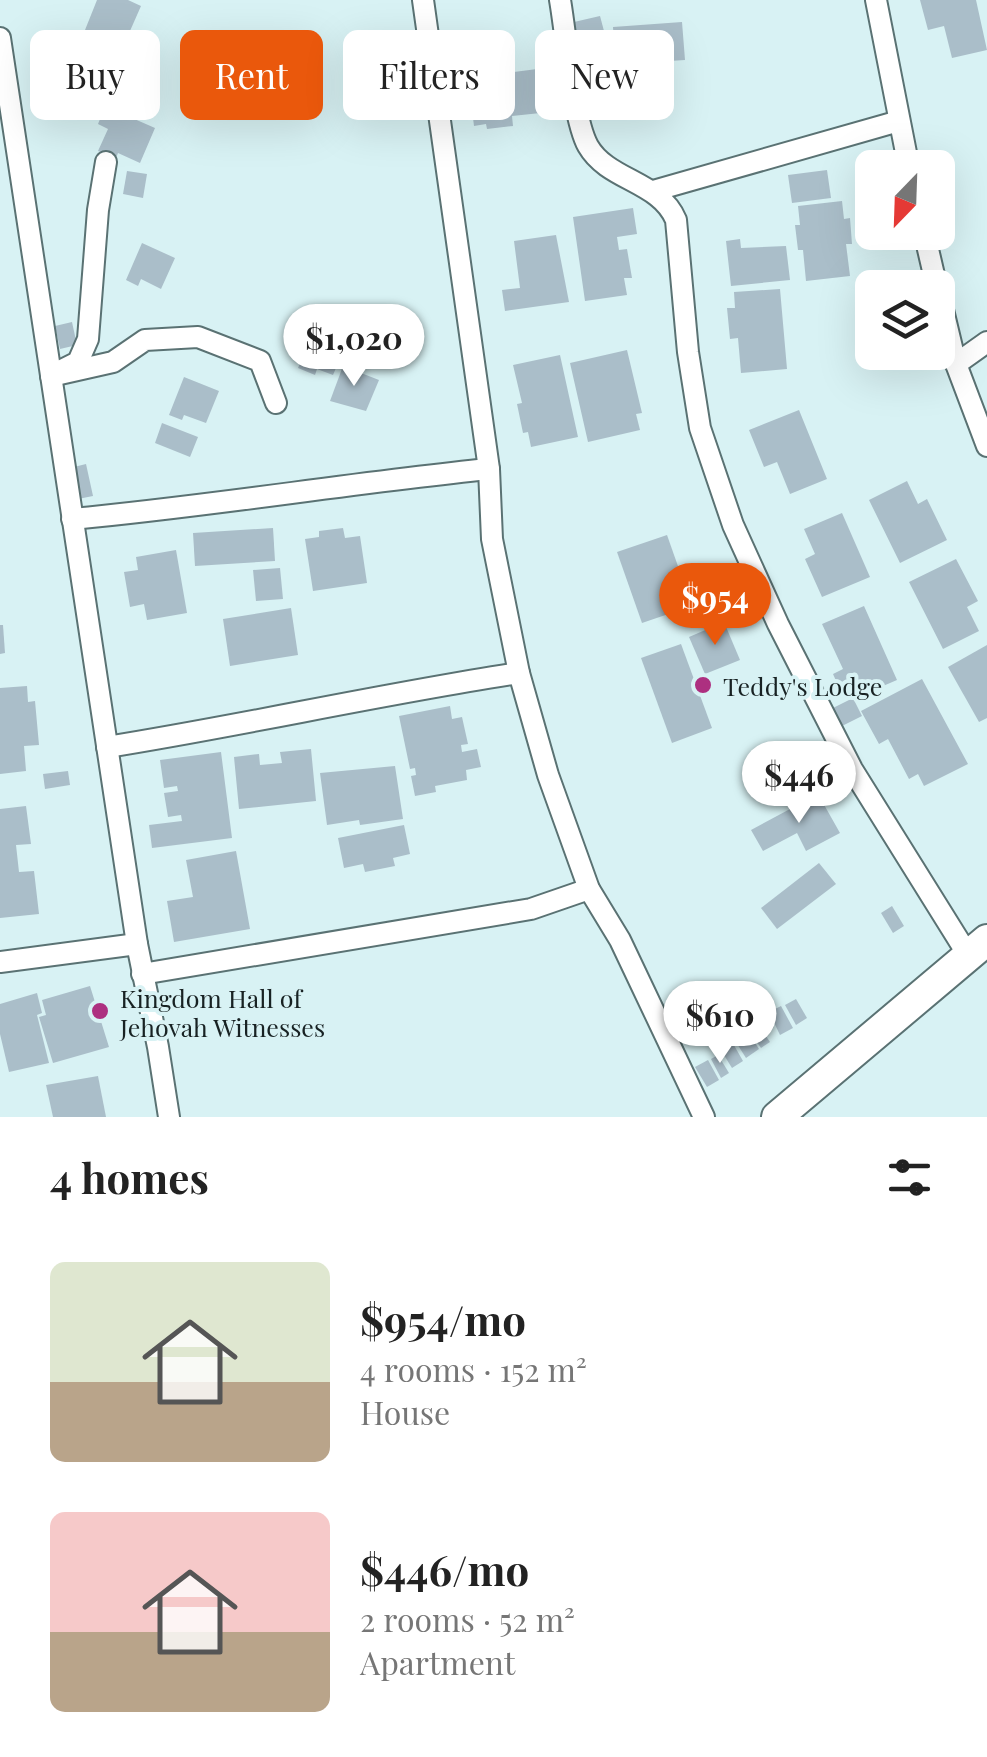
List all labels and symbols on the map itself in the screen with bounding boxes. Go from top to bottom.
north arrow [855,150,955,250]
pin: $1,020 [273,304,435,389]
pin: $954 [656,563,774,648]
place label: Teddy's Lodge [723,669,882,702]
marker: Teddy's Lodge [692,674,714,696]
pin: $446 [740,741,858,826]
place label: Kingdom Hall of Jehovah Witnesses [119,981,325,1043]
pin: $610 [661,981,779,1066]
marker: Kingdom Hall of Jehovah Witnesses [89,1000,111,1022]

